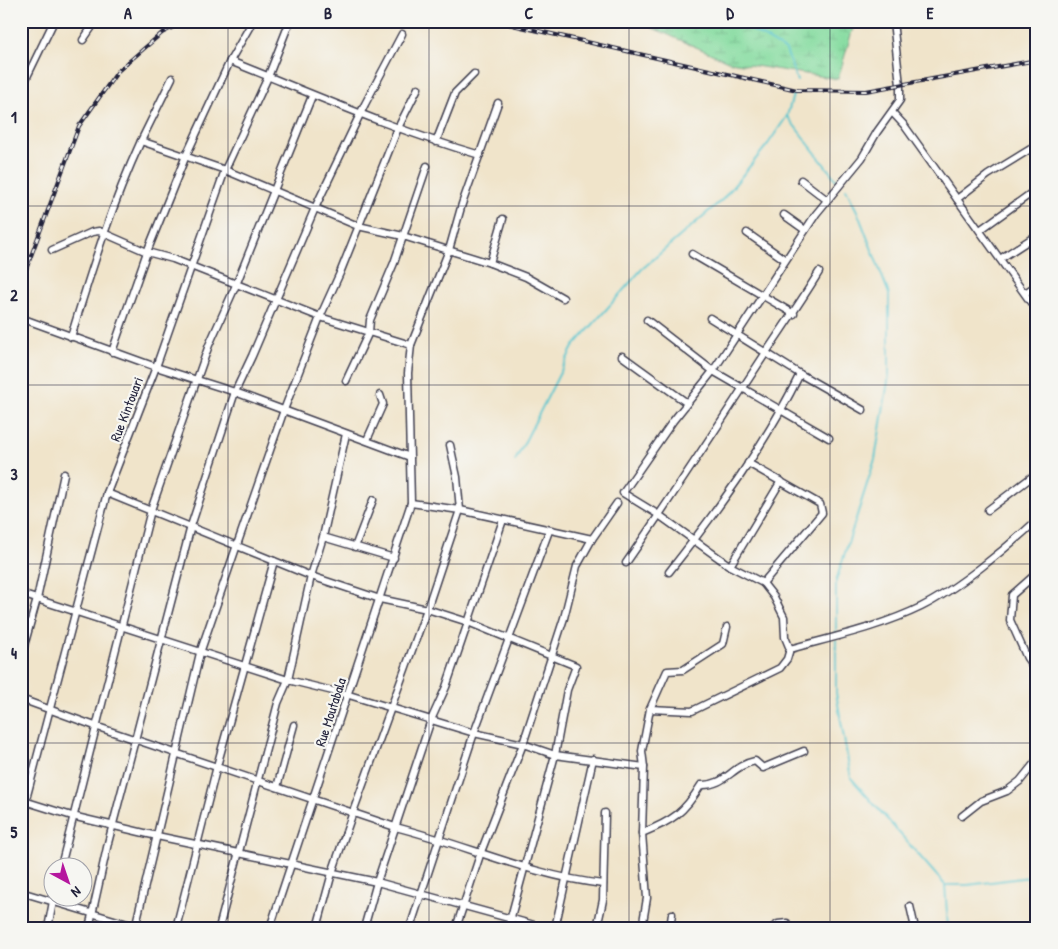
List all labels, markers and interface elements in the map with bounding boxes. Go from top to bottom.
text: A [124,2,132,24]
text: B [324,2,332,24]
text: C [525,2,534,24]
text: D [726,2,734,24]
text: E [926,2,934,24]
text: 1 [11,106,17,128]
text: 2 [10,284,18,306]
street label: Rue Kintouari [105,374,147,444]
text: 3 [10,463,18,485]
text: 4 [11,642,17,664]
street label: Rue Moutabala [310,675,350,749]
text: 5 [11,821,18,843]
north arrow [42,856,92,906]
text: N [67,883,86,902]

